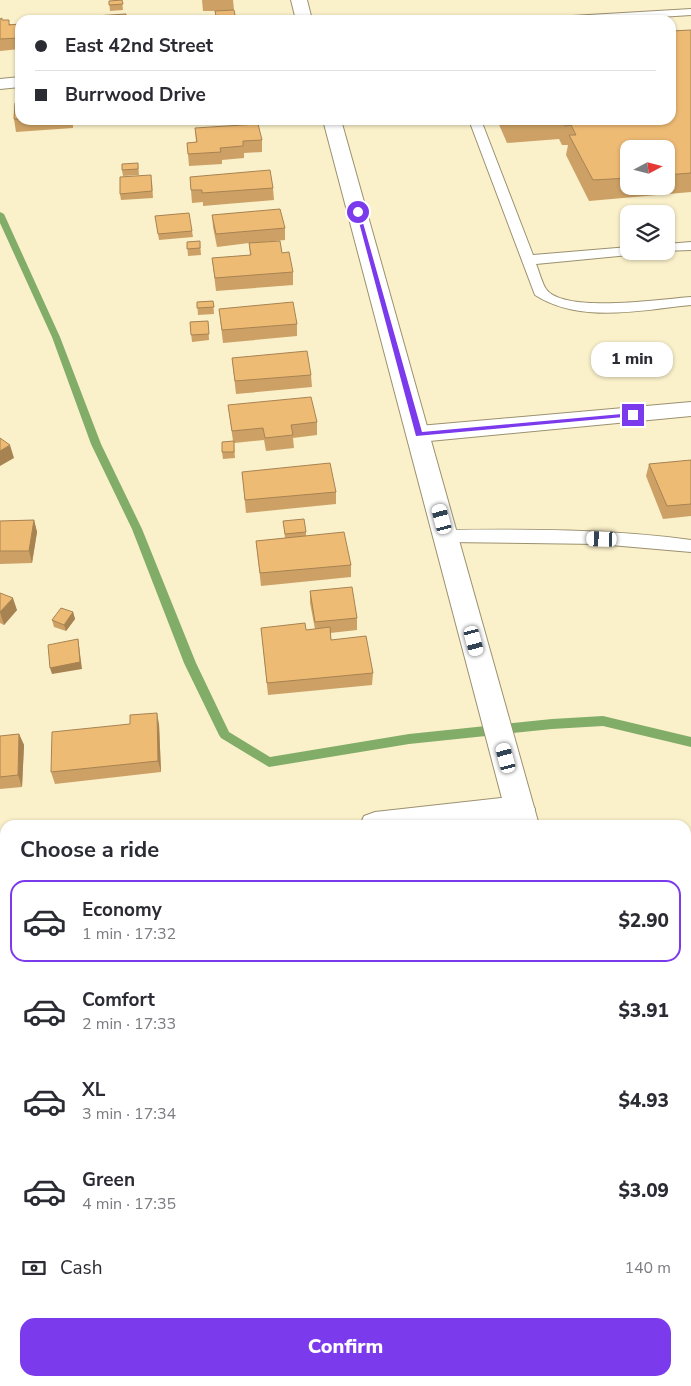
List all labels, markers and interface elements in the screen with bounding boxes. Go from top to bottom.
text: East 42nd Street [65,33,213,59]
text: Burrwood Drive [65,82,206,108]
north arrow [620,140,675,195]
map controls [620,140,675,260]
route start [347,201,369,223]
button: layers [620,205,675,260]
callout: 1 min [592,342,674,378]
text: 1 min [611,348,653,370]
route end [622,404,644,426]
car [430,503,453,535]
car [586,531,617,547]
car [462,625,485,657]
car [494,742,517,774]
text: Choose a ride [20,835,159,865]
text: Economy [82,897,162,923]
icon: car [22,899,67,944]
text: $2.90 [618,908,669,934]
text: 1 min · 17:32 [82,923,176,945]
text: Comfort [82,987,155,1013]
icon: car [22,989,67,1034]
text: $3.91 [618,998,669,1024]
text: 2 min · 17:33 [82,1013,176,1035]
text: XL [82,1077,105,1103]
icon: car [22,1079,67,1124]
text: $4.93 [618,1088,669,1114]
text: 3 min · 17:34 [82,1103,176,1125]
text: Green [82,1167,135,1193]
icon: car [22,1169,67,1214]
text: $3.09 [618,1178,669,1204]
text: 4 min · 17:35 [82,1193,176,1215]
icon: cash [20,1254,48,1282]
text: Cash [60,1255,102,1281]
text: 140 m [624,1257,671,1279]
button: Confirm [20,1318,671,1376]

